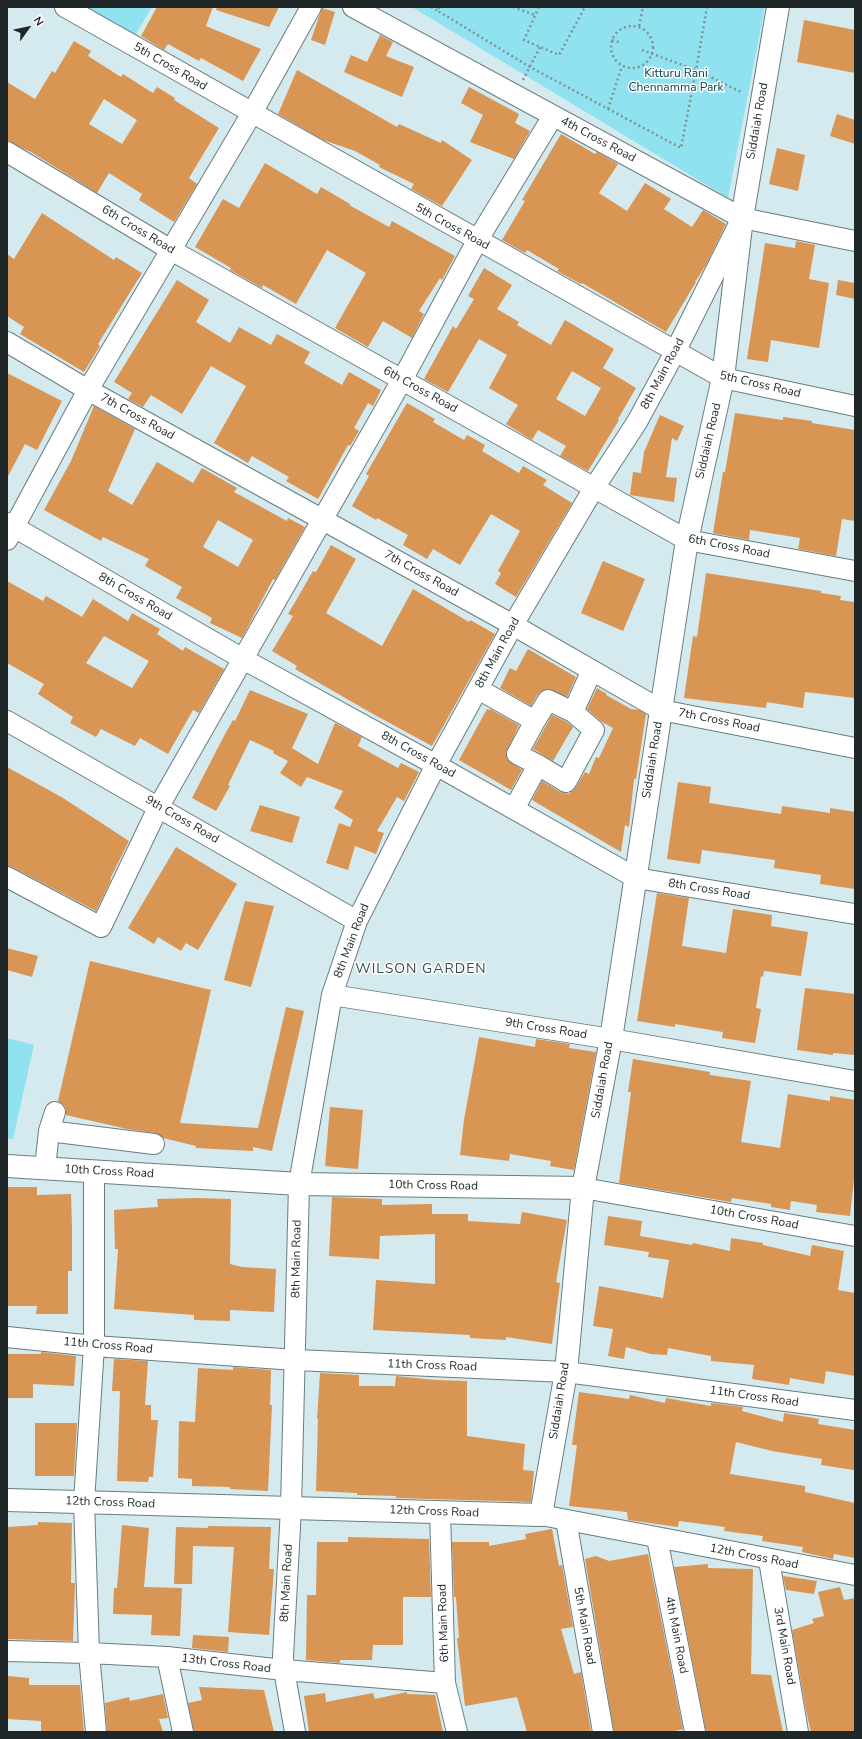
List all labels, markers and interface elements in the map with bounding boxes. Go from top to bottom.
north arrow [8,8,48,48]
text: N [30,14,47,29]
street label: 5th Cross Road [131,40,209,94]
park label: Kitturu Rani Chennamma Park [628,67,724,95]
street label: Siddaiah Road [744,82,772,160]
street label: 4th Cross Road [558,114,638,166]
street label: 5th Cross Road [412,201,492,253]
street label: 6th Cross Road [99,203,177,257]
street label: 8th Main Road [638,336,688,412]
street label: 6th Cross Road [380,364,460,416]
street label: 5th Cross Road [718,369,802,401]
street label: 7th Cross Road [97,391,177,443]
street label: Siddaiah Road [693,402,725,480]
street label: 6th Cross Road [687,532,771,562]
street label: 7th Cross Road [381,548,461,600]
street label: 8th Cross Road [96,570,174,624]
street label: 8th Main Road [473,615,523,691]
street label: 7th Cross Road [677,706,761,736]
street label: Siddaiah Road [640,721,666,799]
street label: 8th Cross Road [378,729,458,781]
street label: 9th Cross Road [143,793,221,847]
street label: 8th Cross Road [667,876,751,904]
street label: 8th Main Road [331,902,373,980]
district label: WILSON GARDEN [355,962,487,978]
street label: 9th Cross Road [504,1015,588,1043]
street label: Siddaiah Road [589,1041,617,1119]
street label: 10th Cross Road [64,1162,154,1182]
street label: 10th Cross Road [388,1178,478,1194]
street label: 10th Cross Road [708,1203,800,1233]
street label: 8th Main Road [289,1220,305,1298]
street label: 11th Cross Road [63,1335,153,1357]
street label: 11th Cross Road [387,1357,477,1375]
street label: Siddaiah Road [547,1362,573,1440]
street label: 11th Cross Road [708,1384,800,1410]
street label: 12th Cross Road [65,1494,155,1512]
street label: 12th Cross Road [389,1503,479,1521]
street label: 12th Cross Road [708,1541,800,1573]
street label: 8th Main Road [278,1543,296,1623]
street label: 6th Main Road [435,1584,453,1662]
street label: 5th Main Road [570,1586,598,1666]
street label: 4th Main Road [661,1595,691,1675]
street label: 3rd Main Road [770,1606,798,1686]
street label: 13th Cross Road [180,1651,272,1677]

